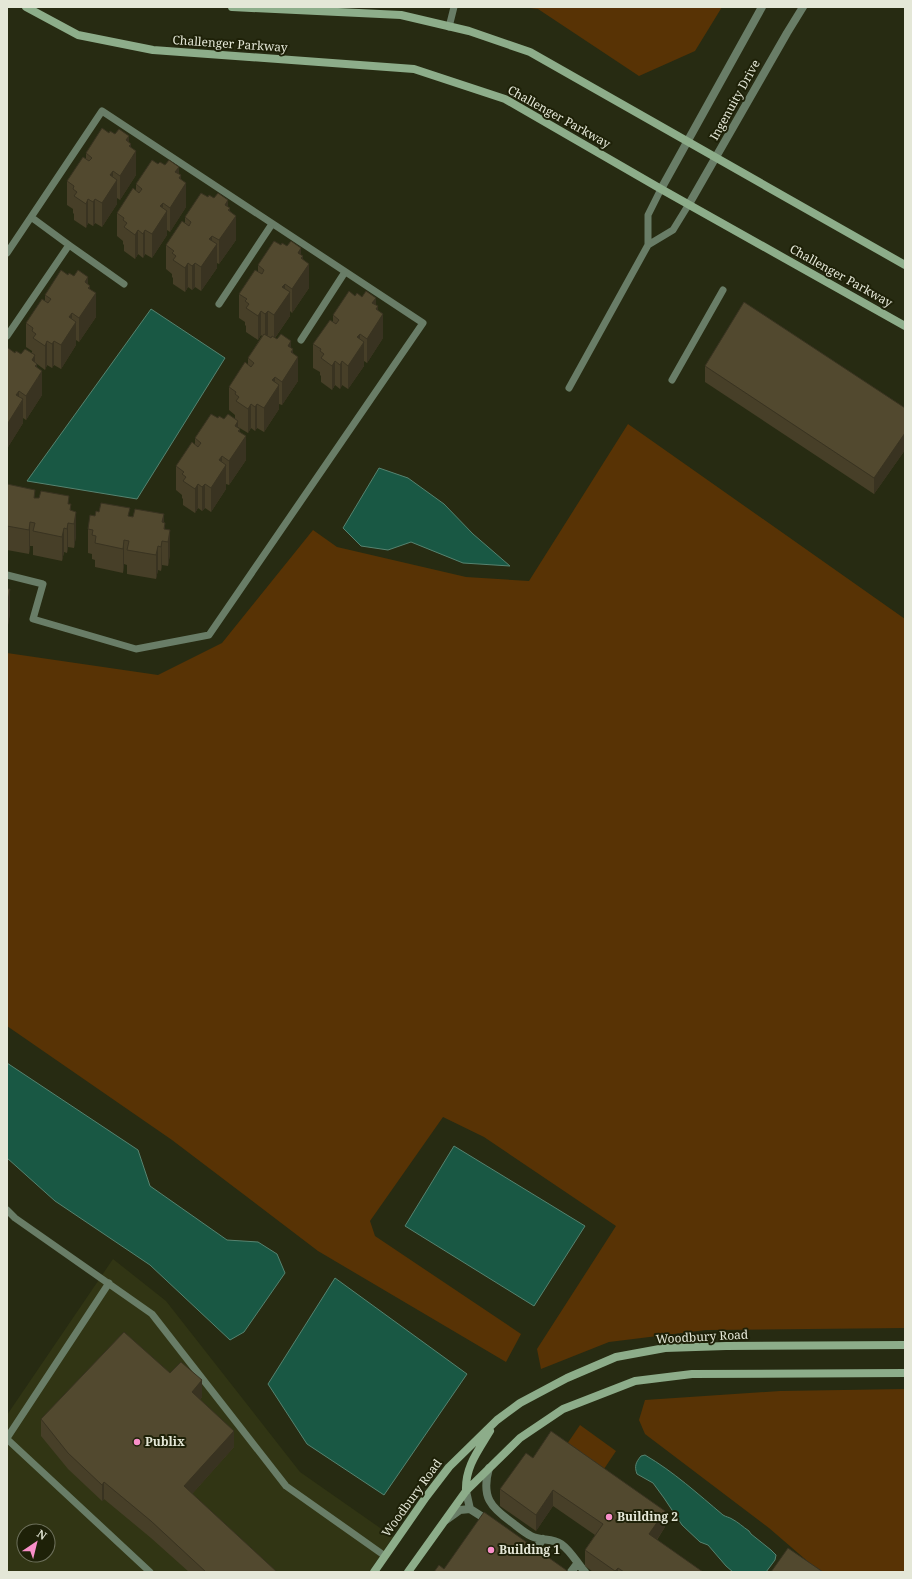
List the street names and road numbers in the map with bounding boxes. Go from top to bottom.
street label: Challenger Parkway [172,31,288,56]
street label: Ingenuity Drive [705,56,764,143]
street label: Challenger Parkway [505,81,614,152]
street label: Challenger Parkway [787,240,896,311]
street label: Woodbury Road [655,1326,749,1347]
street label: Woodbury Road [378,1455,446,1540]

